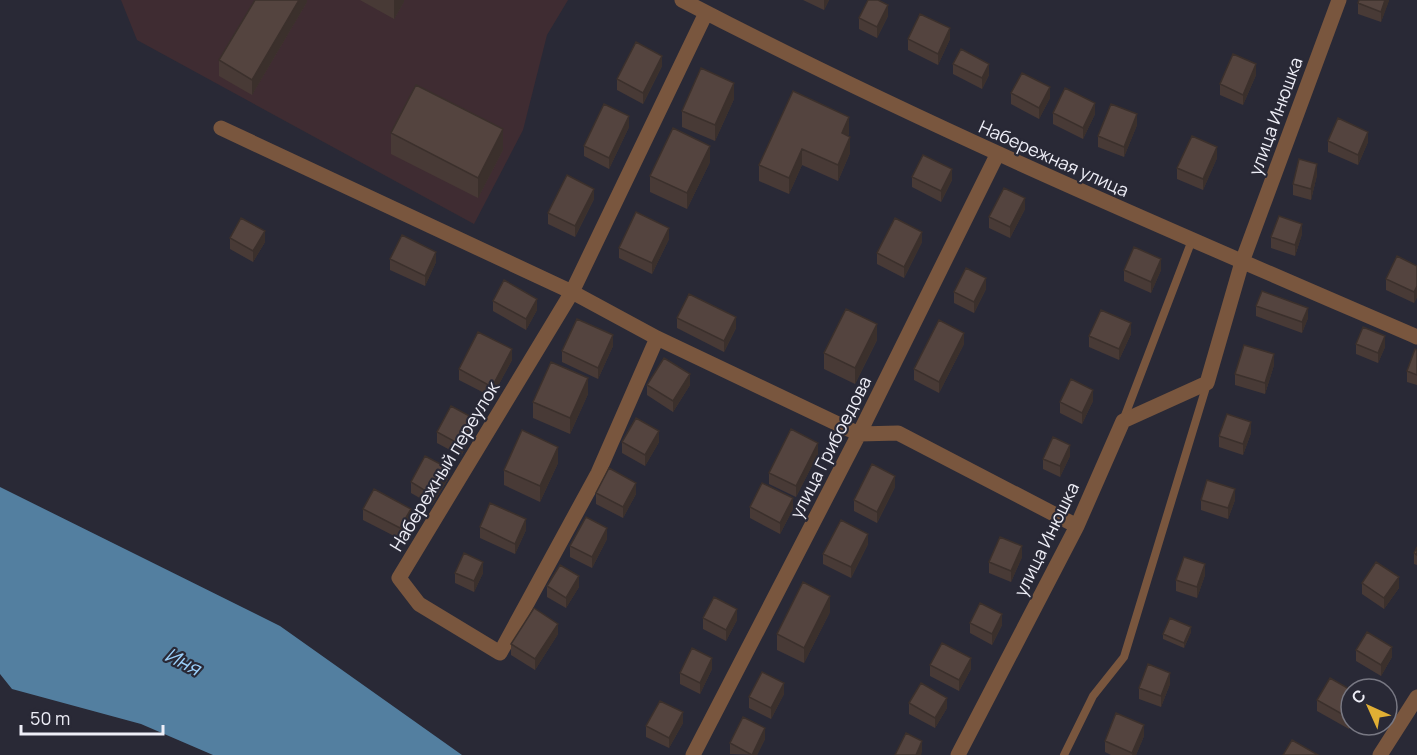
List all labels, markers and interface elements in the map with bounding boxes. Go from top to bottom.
street label: улица Инюшка [1242,54,1308,178]
street label: Набережная улица [975,114,1133,202]
street label: улица Грибоедова [784,372,876,522]
street label: Набережный переулок [384,376,505,555]
street label: улица Инюшка [1008,478,1084,600]
water label: Иня [161,641,207,682]
north arrow [1339,677,1399,737]
text: С [1346,684,1370,708]
scale bar [21,698,164,736]
text: 50 m [30,706,70,730]

